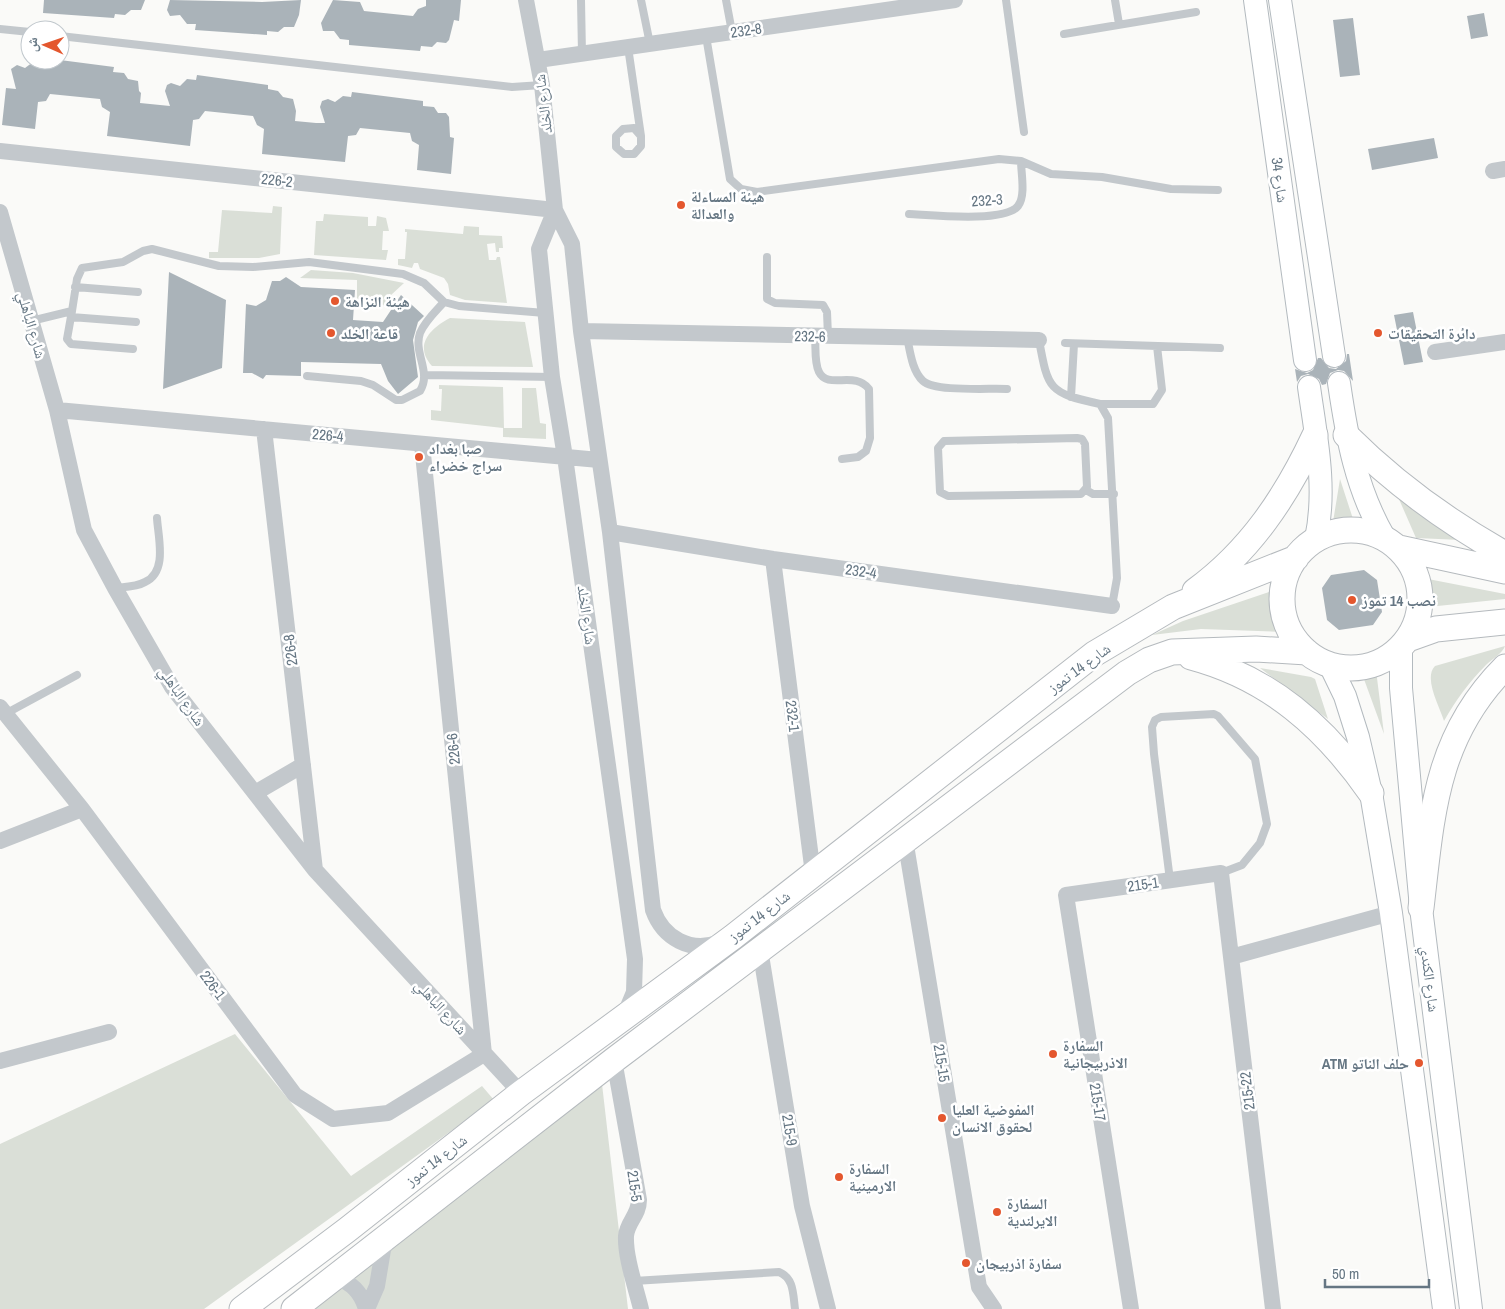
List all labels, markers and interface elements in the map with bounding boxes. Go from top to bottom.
street label: 232-8 [729,17,763,43]
north arrow [20,20,70,70]
text: ش [23,37,41,52]
street label: شارع الخلد [529,73,557,135]
street label: شارع 34 [1266,156,1294,204]
street label: 226-2 [260,168,294,192]
place label: هيئة المساءلة والعدالة [691,186,764,224]
street label: 232-3 [971,188,1004,212]
marker: هيئة المساءلة والعدالة [675,199,687,211]
street label: شارع الباهلي [11,289,52,361]
place label: هيئة النزاهة [345,291,410,312]
marker: هيئة النزاهة [329,295,341,307]
place label: قاعة الخلد [341,323,398,344]
place label: دائرة التحقيقات [1388,323,1476,344]
street label: 232-6 [794,325,826,347]
marker: قاعة الخلد [325,327,337,339]
marker: دائرة التحقيقات [1372,327,1384,339]
street label: 226-4 [311,423,345,447]
place label: صبا بغداد سراج خضراء [429,438,502,476]
marker: صبا بغداد سراج خضراء [413,451,425,463]
street label: 232-4 [844,558,878,584]
street label: شارع الخلد [572,584,602,646]
place label: نصب 14 تموز [1361,590,1436,611]
marker: نصب 14 تموز [1346,594,1358,606]
street label: 226-8 [278,633,302,667]
street label: شارع 14 تموز [1042,638,1115,699]
street label: شارع الباهلي [152,662,210,731]
street label: 232-1 [781,699,805,733]
street label: 226-6 [441,732,465,766]
street label: 215-1 [1126,871,1160,897]
street label: شارع 14 تموز [723,885,794,947]
street label: شارع الكندي [1414,945,1444,1014]
street label: 226-1 [195,966,231,1004]
street label: شارع الباهلي [409,975,472,1041]
place label: السفارة الاذربيجانية [1063,1035,1128,1073]
street label: 215-15 [929,1042,955,1084]
marker: السفارة الاذربيجانية [1047,1048,1059,1060]
place label: ATM حلف الناتو [1322,1053,1409,1074]
marker: ATM حلف الناتو [1413,1057,1425,1069]
street label: 215-22 [1234,1071,1260,1111]
street label: 215-17 [1085,1081,1111,1123]
place label: المفوضية العليا لحقوق الانسان [952,1099,1035,1137]
marker: المفوضية العليا لحقوق الانسان [936,1112,948,1124]
street label: 215-9 [777,1113,803,1147]
street label: شارع 14 تموز [400,1129,471,1191]
place label: السفارة الارمينية [849,1158,896,1196]
street label: 215-5 [622,1169,648,1203]
marker: السفارة الارمينية [833,1171,845,1183]
place label: السفارة الايرلندية [1007,1193,1058,1231]
marker: السفارة الايرلندية [991,1206,1003,1218]
place label: سفارة اذربيجان [976,1253,1062,1274]
scale bar [1325,1256,1429,1288]
marker: سفارة اذربيجان [960,1257,972,1269]
text: 50 m [1332,1263,1359,1284]

